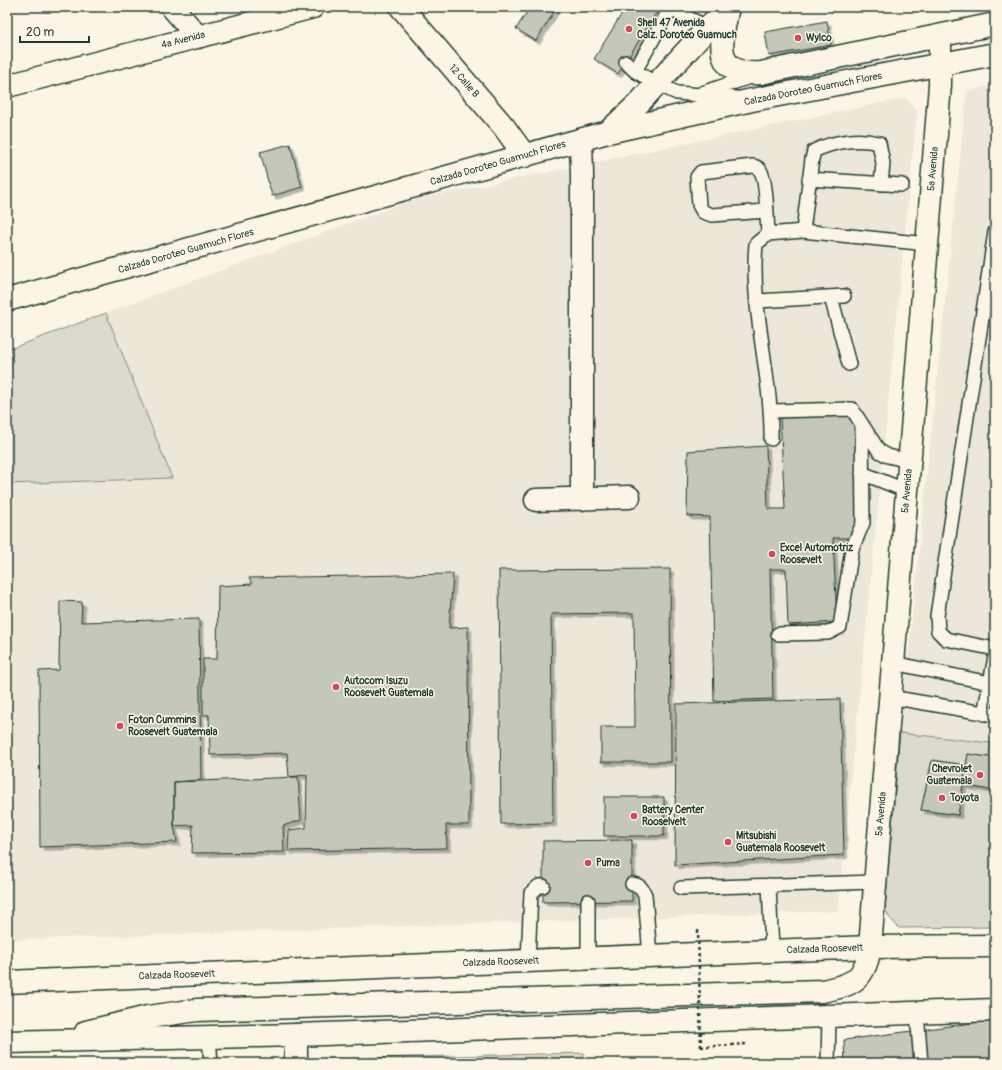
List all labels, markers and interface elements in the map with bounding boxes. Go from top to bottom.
place label: Shell 47 Avenida Calz. Doroteo Guamuch [637,17,737,41]
scale bar [20,18,89,44]
marker: Shell 47 Avenida Calz. Doroteo Guamuch [624,24,634,34]
text: 20 m [26,25,55,40]
street label: 4a Avenida [160,29,206,51]
place label: Wylco [806,32,832,44]
marker: Wylco [793,33,803,43]
street label: 12 Calle B [446,62,482,100]
street label: Calzada Doroteo Guamuch Flores [743,70,884,108]
street label: Calzada Doroteo Guamuch Flores [429,138,568,188]
street label: 5a Avenida [925,146,941,192]
street label: Calzada Doroteo Guamuch Flores [117,226,256,276]
street label: 5a Avenida [899,468,915,514]
place label: Excel Automotriz Roosevelt [780,542,854,566]
marker: Excel Automotriz Roosevelt [767,549,777,559]
place label: Autocom Isuzu Roosevelt Guatemala [344,675,434,699]
marker: Autocom Isuzu Roosevelt Guatemala [331,682,341,692]
place label: Foton Cummins Roosevelt Guatemala [128,714,218,738]
marker: Foton Cummins Roosevelt Guatemala [115,721,125,731]
place label: Chevrolet Guatemala [927,763,973,787]
marker: Chevrolet Guatemala [975,770,985,780]
street label: 5a Avenida [873,791,889,837]
place label: Toyota [949,792,979,804]
marker: Toyota [937,793,947,803]
place label: Battery Center Rooselvelt [642,804,704,828]
marker: Battery Center Rooselvelt [629,811,639,821]
place label: Mitsubishi Guatemala Roosevelt [736,830,826,854]
marker: Mitsubishi Guatemala Roosevelt [723,837,733,847]
place label: Puma [596,857,620,869]
marker: Puma [583,858,593,868]
street label: Calzada Roosevelt [787,942,864,956]
street label: Calzada Roosevelt [463,955,540,969]
street label: Calzada Roosevelt [139,968,216,982]

